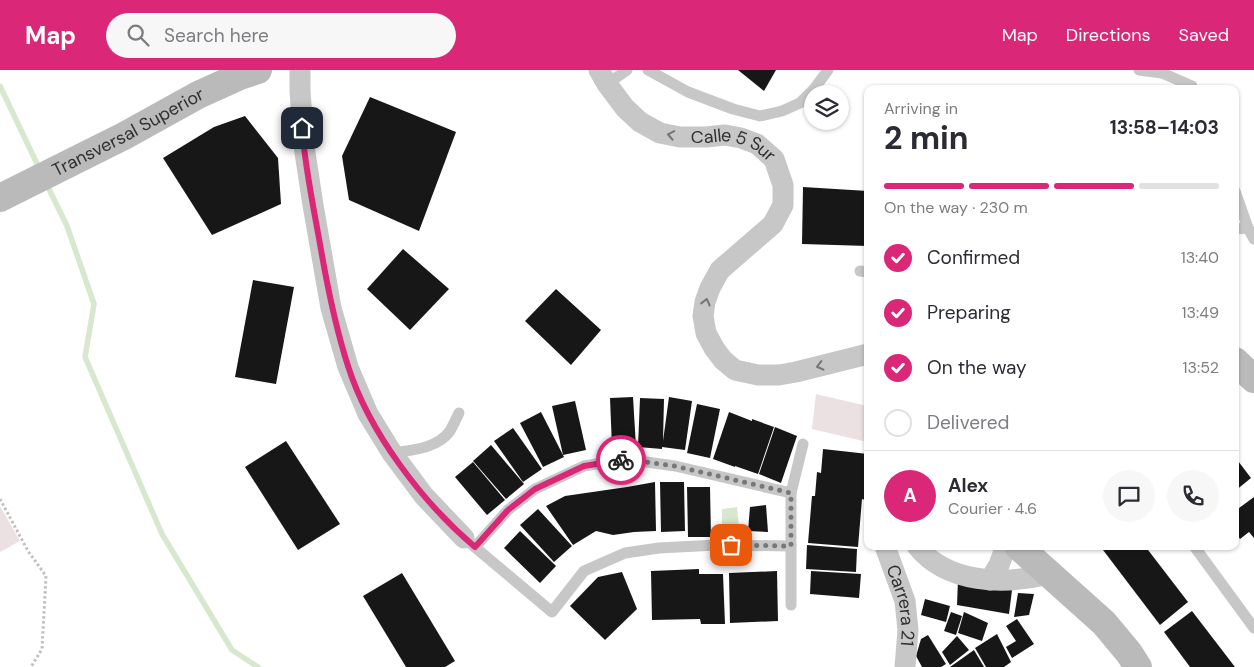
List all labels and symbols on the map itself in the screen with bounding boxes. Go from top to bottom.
street label: Transversal Superior [48,82,208,182]
pin [281,107,323,149]
street label: Calle 5 Sur [691,123,781,167]
one-way arrow [667,130,675,141]
one-way arrow [700,298,711,307]
one-way arrow [817,361,825,371]
courier [596,435,646,485]
pin [710,524,752,566]
street label: Carrera 21 [881,561,920,647]

